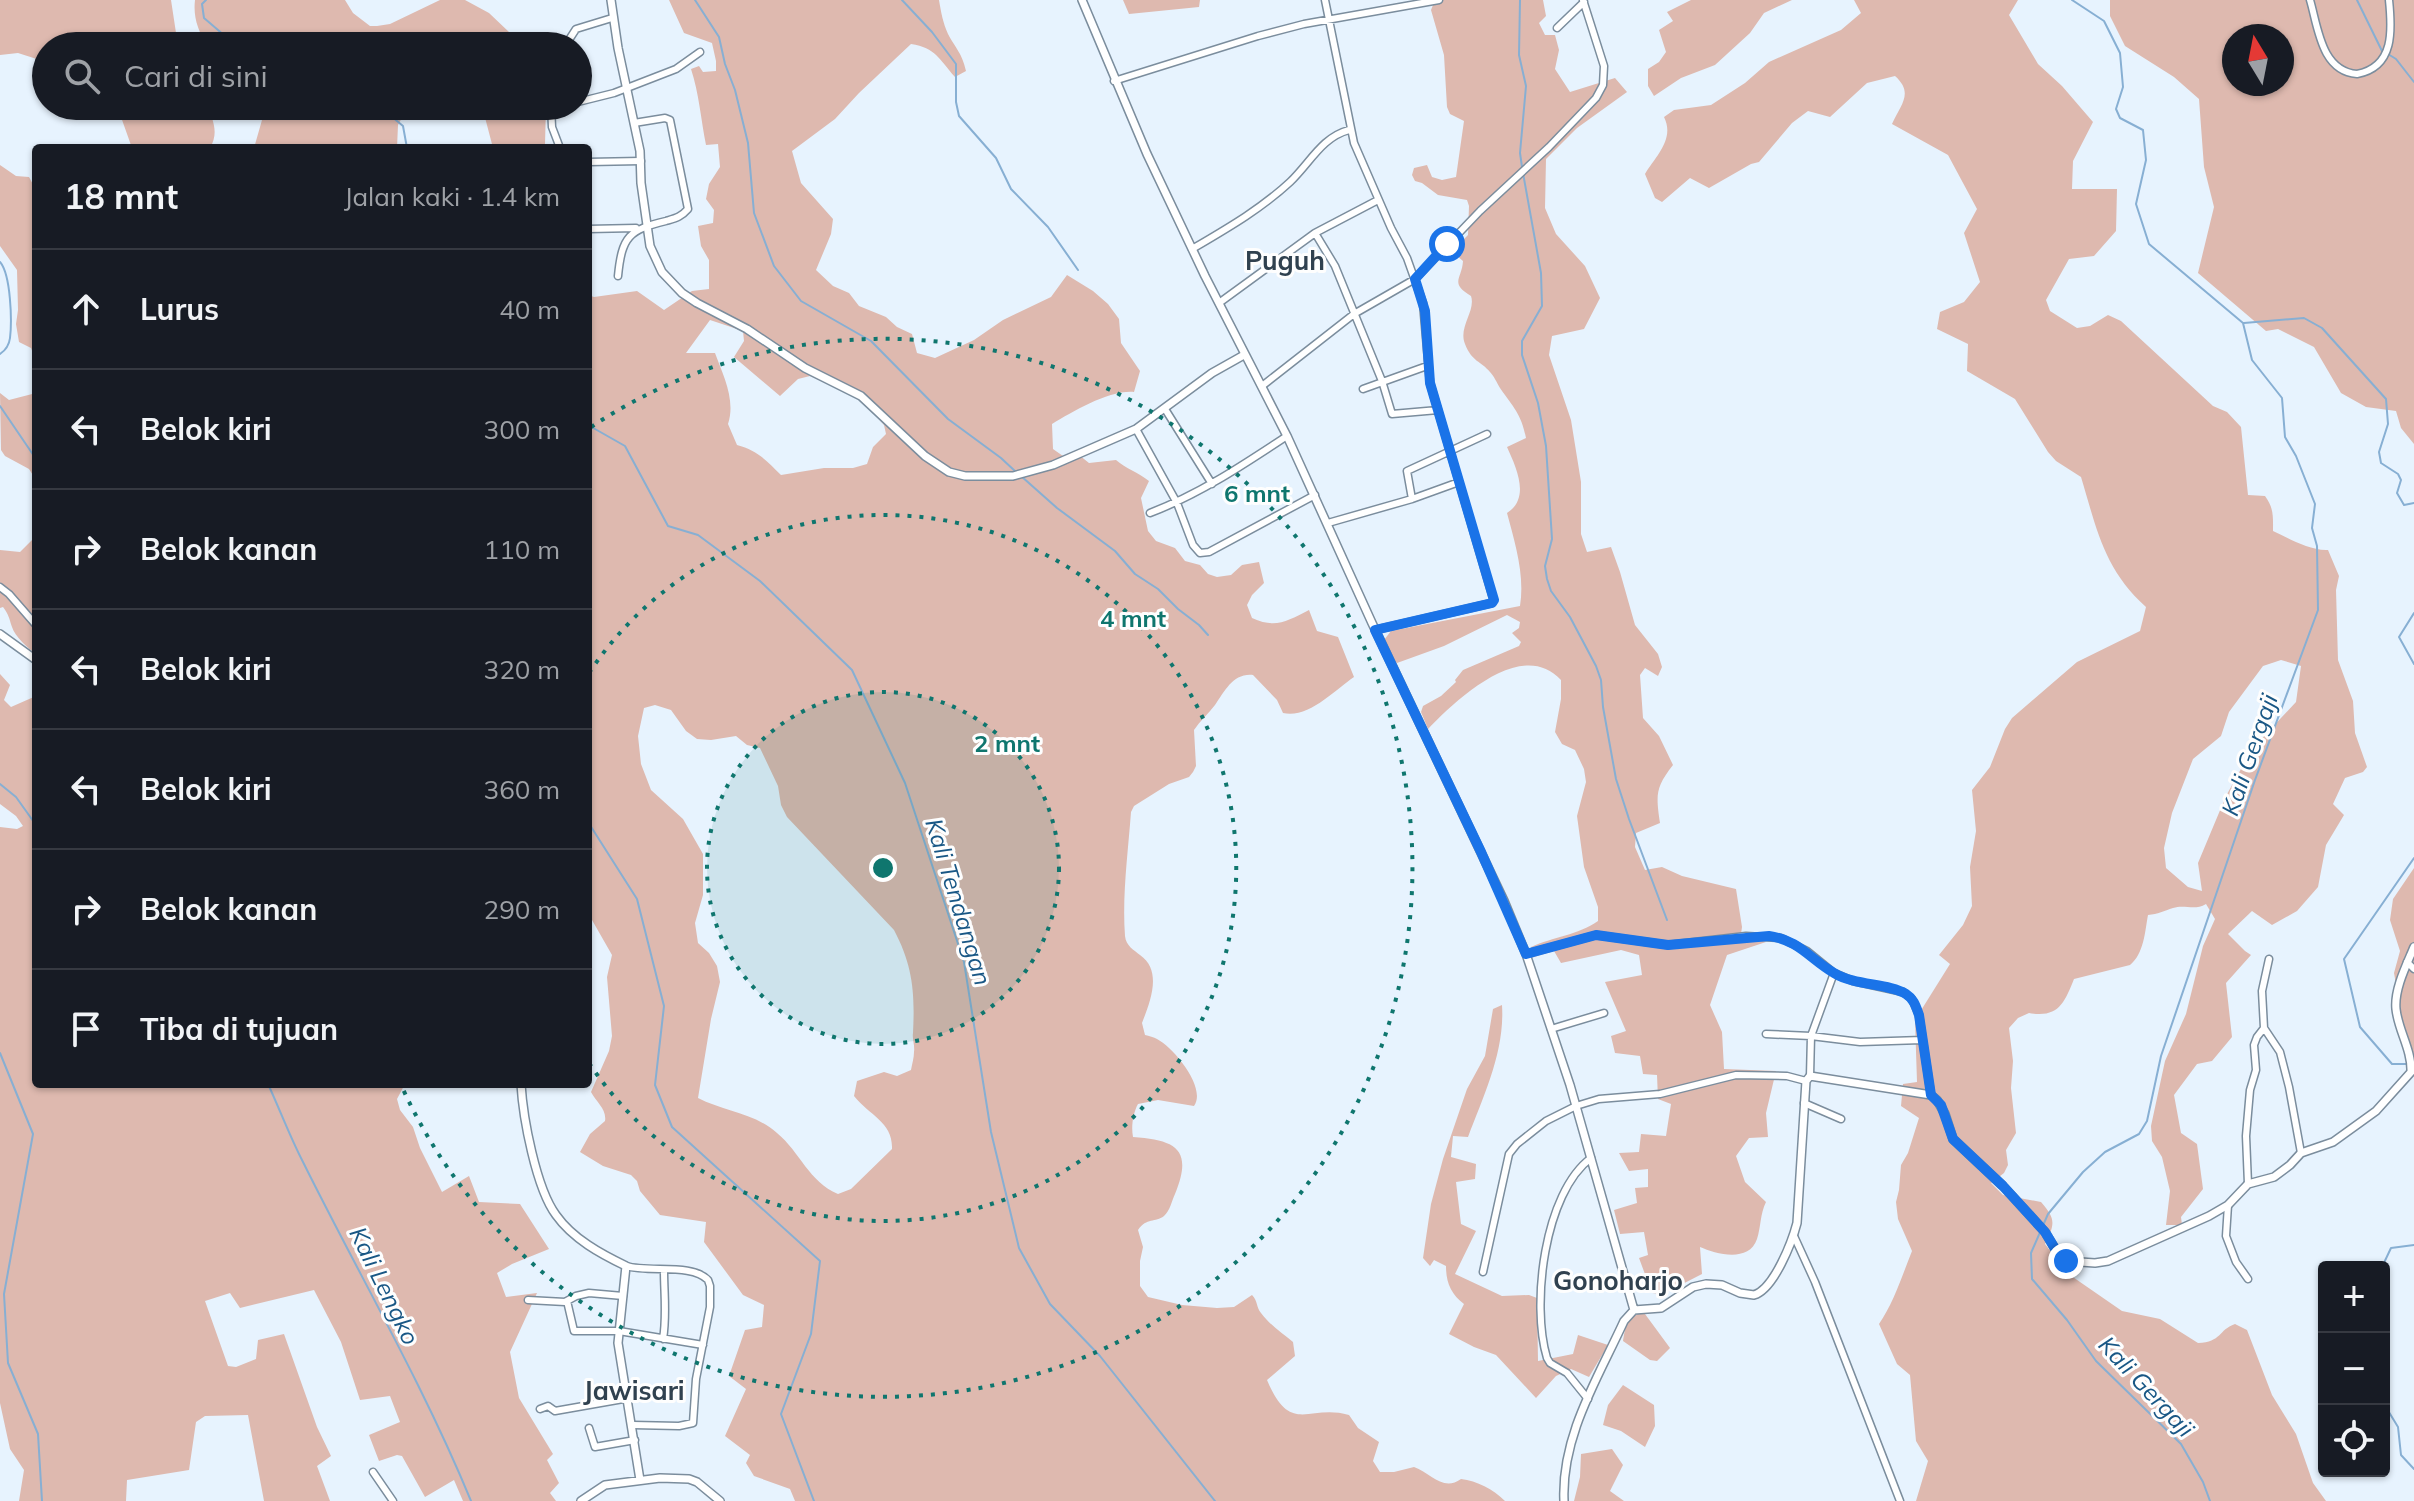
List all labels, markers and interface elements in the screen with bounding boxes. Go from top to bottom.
north arrow [2222,24,2294,96]
search box [32,32,592,120]
icon: search [60,54,104,98]
text: Cari di sini [124,57,268,95]
text: 18 mnt [64,175,178,218]
text: Jalan kaki · 1.4 km [344,180,560,213]
route start [1429,226,1465,262]
district label: Puguh [1245,244,1325,277]
icon: ahead [64,287,108,331]
text: Lurus [140,290,219,328]
text: 40 m [499,293,560,326]
icon: left [64,407,108,451]
text: Belok kiri [140,410,272,448]
text: 300 m [484,413,560,446]
text: 6 mnt [1224,478,1290,508]
icon: right [64,527,108,571]
text: Belok kanan [140,530,317,568]
text: 110 m [484,533,560,566]
text: 4 mnt [1100,603,1166,633]
icon: left [64,647,108,691]
text: Belok kiri [140,650,272,688]
text: 320 m [484,653,560,686]
water label: Kali Gergaji [2214,690,2284,819]
text: 2 mnt [974,728,1040,758]
icon: left [64,767,108,811]
text: Belok kiri [140,770,272,808]
text: 360 m [484,773,560,806]
water label: Kali Tendangan [919,815,999,989]
centre of rings [869,854,897,882]
icon: right [64,887,108,931]
text: Belok kanan [140,890,317,928]
text: 290 m [484,893,560,926]
icon: arrive [64,1007,108,1051]
text: Tiba di tujuan [140,1010,338,1048]
water label: Kali Lengko [343,1222,426,1349]
route end [2048,1243,2084,1279]
map controls [2318,1261,2390,1477]
button: + [2318,1261,2390,1333]
district label: Gonoharjo [1553,1264,1683,1297]
water label: Kali Gergaji [2093,1330,2201,1443]
button: − [2318,1333,2390,1405]
district label: Jawisari [583,1374,685,1407]
button: locate [2318,1405,2390,1477]

